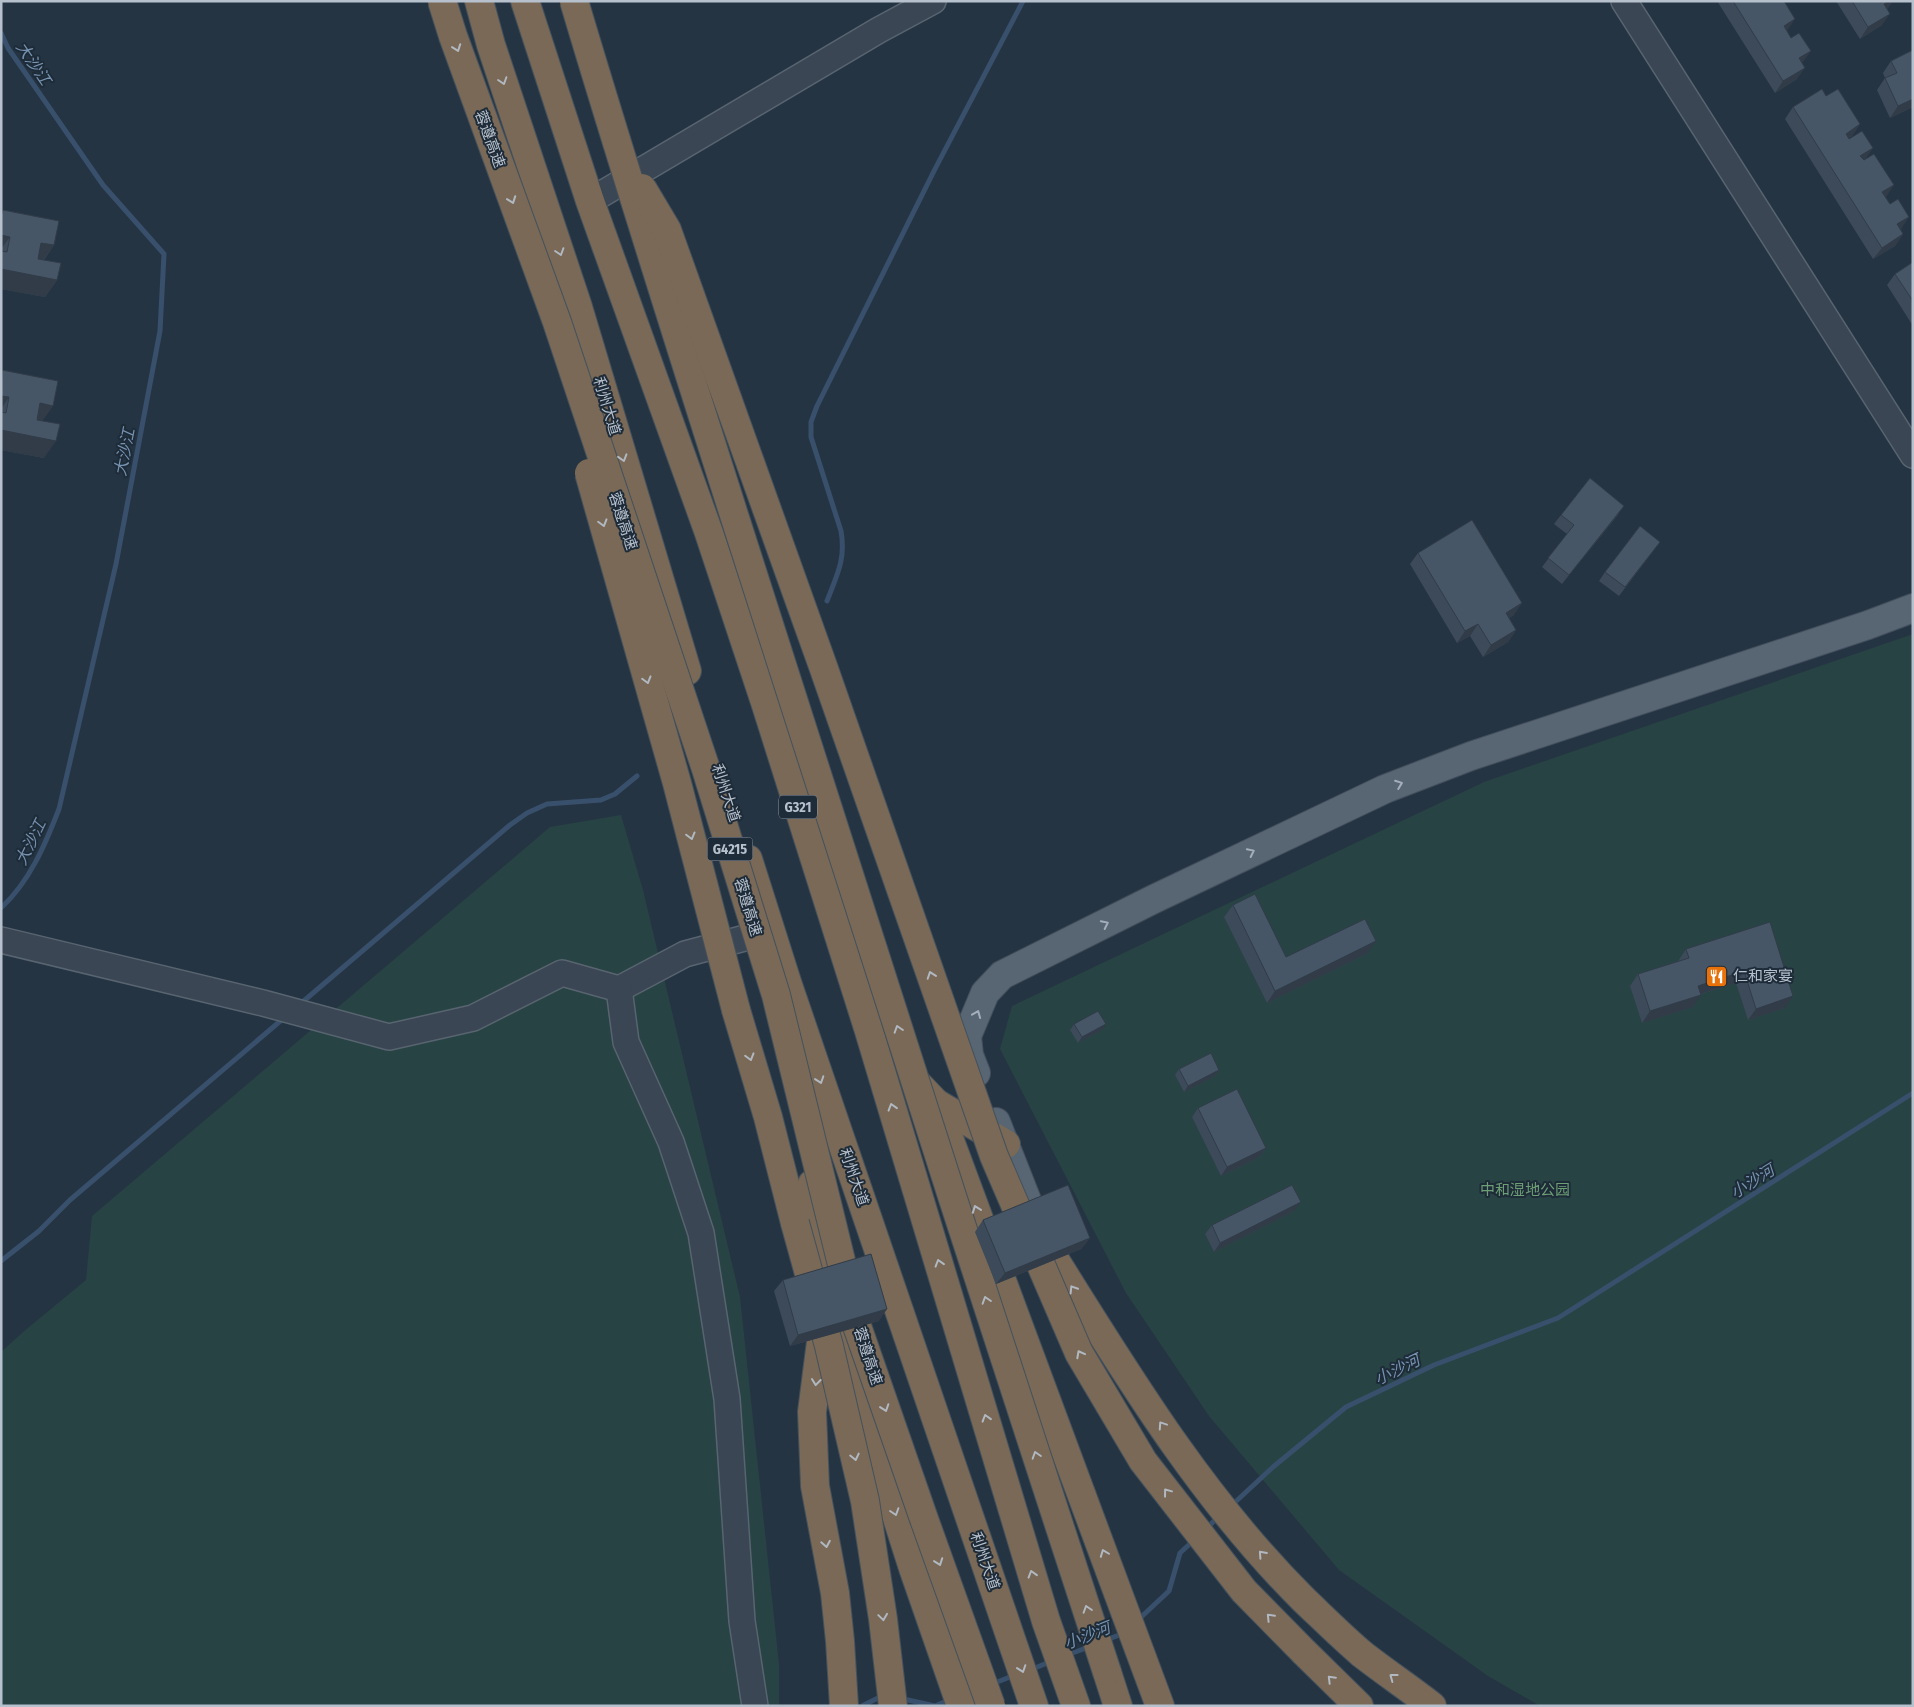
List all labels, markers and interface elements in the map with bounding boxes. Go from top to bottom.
water label: 大沙江 [12,38,56,90]
one-way arrow [451,43,461,51]
one-way arrow [498,77,508,85]
street label: 蓉遵高速 [471,108,509,170]
one-way arrow [506,195,516,204]
one-way arrow [554,248,564,256]
street label: 利州大道 [590,375,624,437]
water label: 大沙江 [111,425,139,477]
one-way arrow [617,453,627,461]
street label: 蓉遵高速 [605,490,641,552]
one-way arrow [597,519,608,528]
one-way arrow [642,675,652,683]
street label: 利州大道 [708,762,744,824]
one-way arrow [1394,780,1403,790]
road number: G321 [779,796,817,819]
water label: 大沙江 [11,815,50,868]
one-way arrow [685,832,695,840]
road number: G4215 [708,838,752,861]
one-way arrow [1246,849,1255,859]
street label: 蓉遵高速 [731,876,765,938]
one-way arrow [1100,920,1109,930]
restaurant icon: 仁和家宴 [1705,964,1729,988]
place label: 仁和家宴 [1733,967,1793,985]
one-way arrow [927,972,937,980]
one-way arrow [970,1010,981,1019]
one-way arrow [894,1026,904,1034]
one-way arrow [745,1052,755,1060]
one-way arrow [815,1075,825,1083]
one-way arrow [888,1103,898,1112]
street label: 利州大道 [836,1146,872,1208]
water label: 小沙河 [1727,1159,1780,1202]
park label: 中和湿地公园 [1480,1181,1570,1199]
one-way arrow [972,1206,982,1214]
one-way arrow [935,1259,945,1267]
one-way arrow [1070,1285,1080,1294]
one-way arrow [981,1297,991,1305]
street label: 蓉遵高速 [850,1325,886,1387]
water label: 小沙河 [1371,1349,1426,1389]
one-way arrow [1076,1351,1086,1360]
one-way arrow [811,1379,822,1387]
one-way arrow [879,1403,889,1412]
one-way arrow [981,1415,991,1423]
one-way arrow [1159,1421,1168,1430]
one-way arrow [1032,1451,1042,1460]
one-way arrow [849,1452,859,1461]
one-way arrow [1164,1489,1172,1498]
one-way arrow [889,1508,899,1516]
street label: 利州大道 [967,1530,1003,1592]
one-way arrow [820,1539,830,1548]
one-way arrow [1100,1549,1110,1558]
one-way arrow [1259,1550,1268,1559]
one-way arrow [933,1557,943,1565]
one-way arrow [1027,1571,1037,1579]
one-way arrow [1082,1606,1092,1614]
one-way arrow [877,1612,887,1621]
one-way arrow [1267,1614,1276,1623]
water label: 小沙河 [1061,1617,1116,1653]
one-way arrow [1016,1664,1026,1673]
one-way arrow [1390,1674,1399,1682]
one-way arrow [1328,1676,1337,1685]

